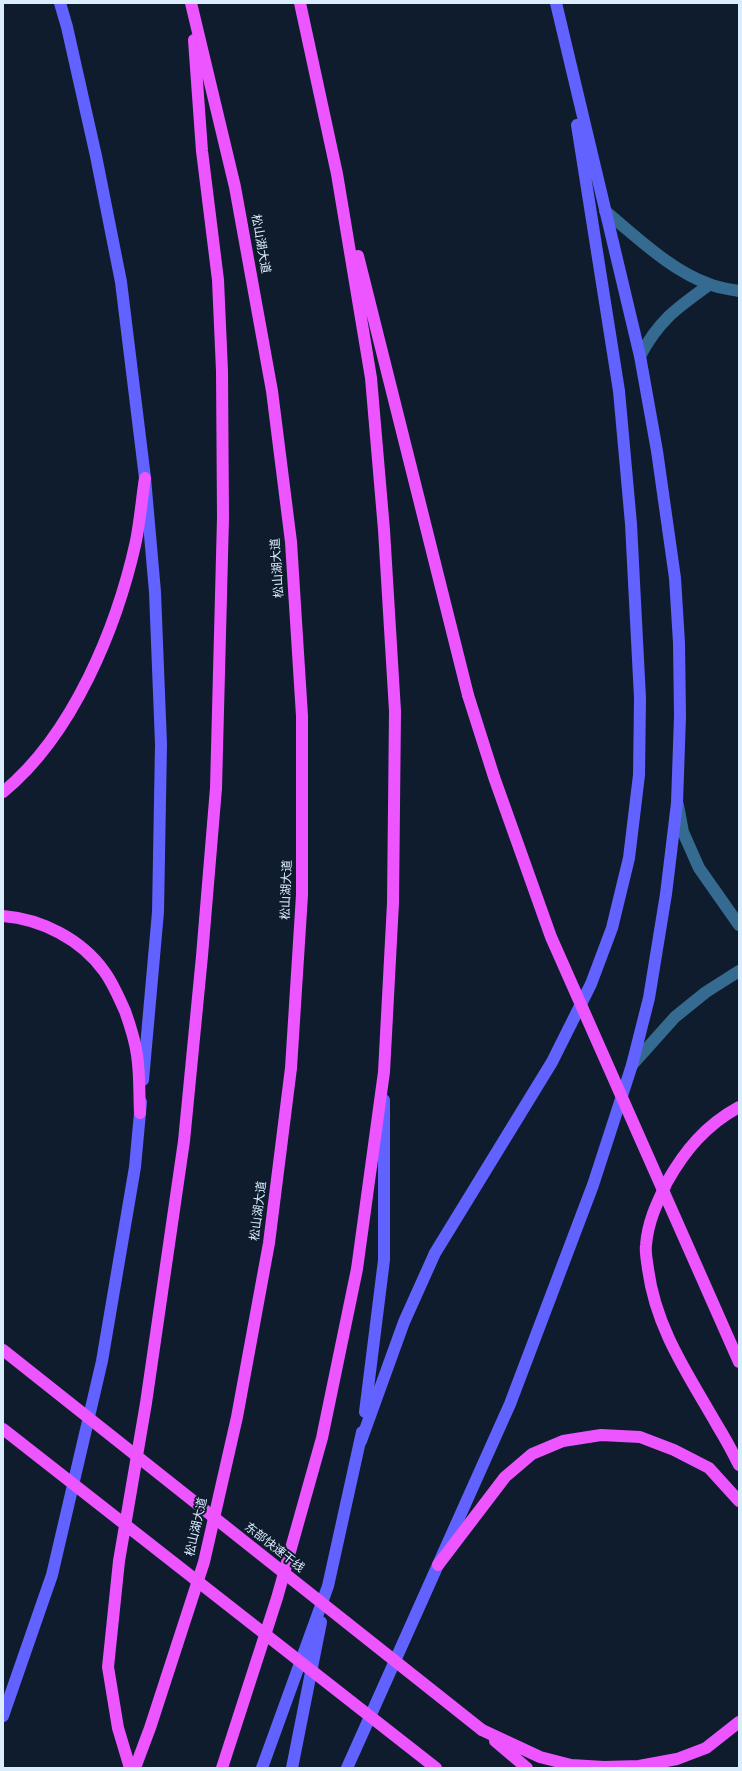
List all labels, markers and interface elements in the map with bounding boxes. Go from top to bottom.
street label: 松山湖大道 [248,213,272,275]
street label: 松山湖大道 [269,538,287,598]
street label: 松山湖大道 [279,860,295,920]
street label: 松山湖大道 [248,1180,270,1242]
street label: 松山湖大道 [183,1496,211,1558]
street label: 东部快速干线 [241,1520,307,1576]

